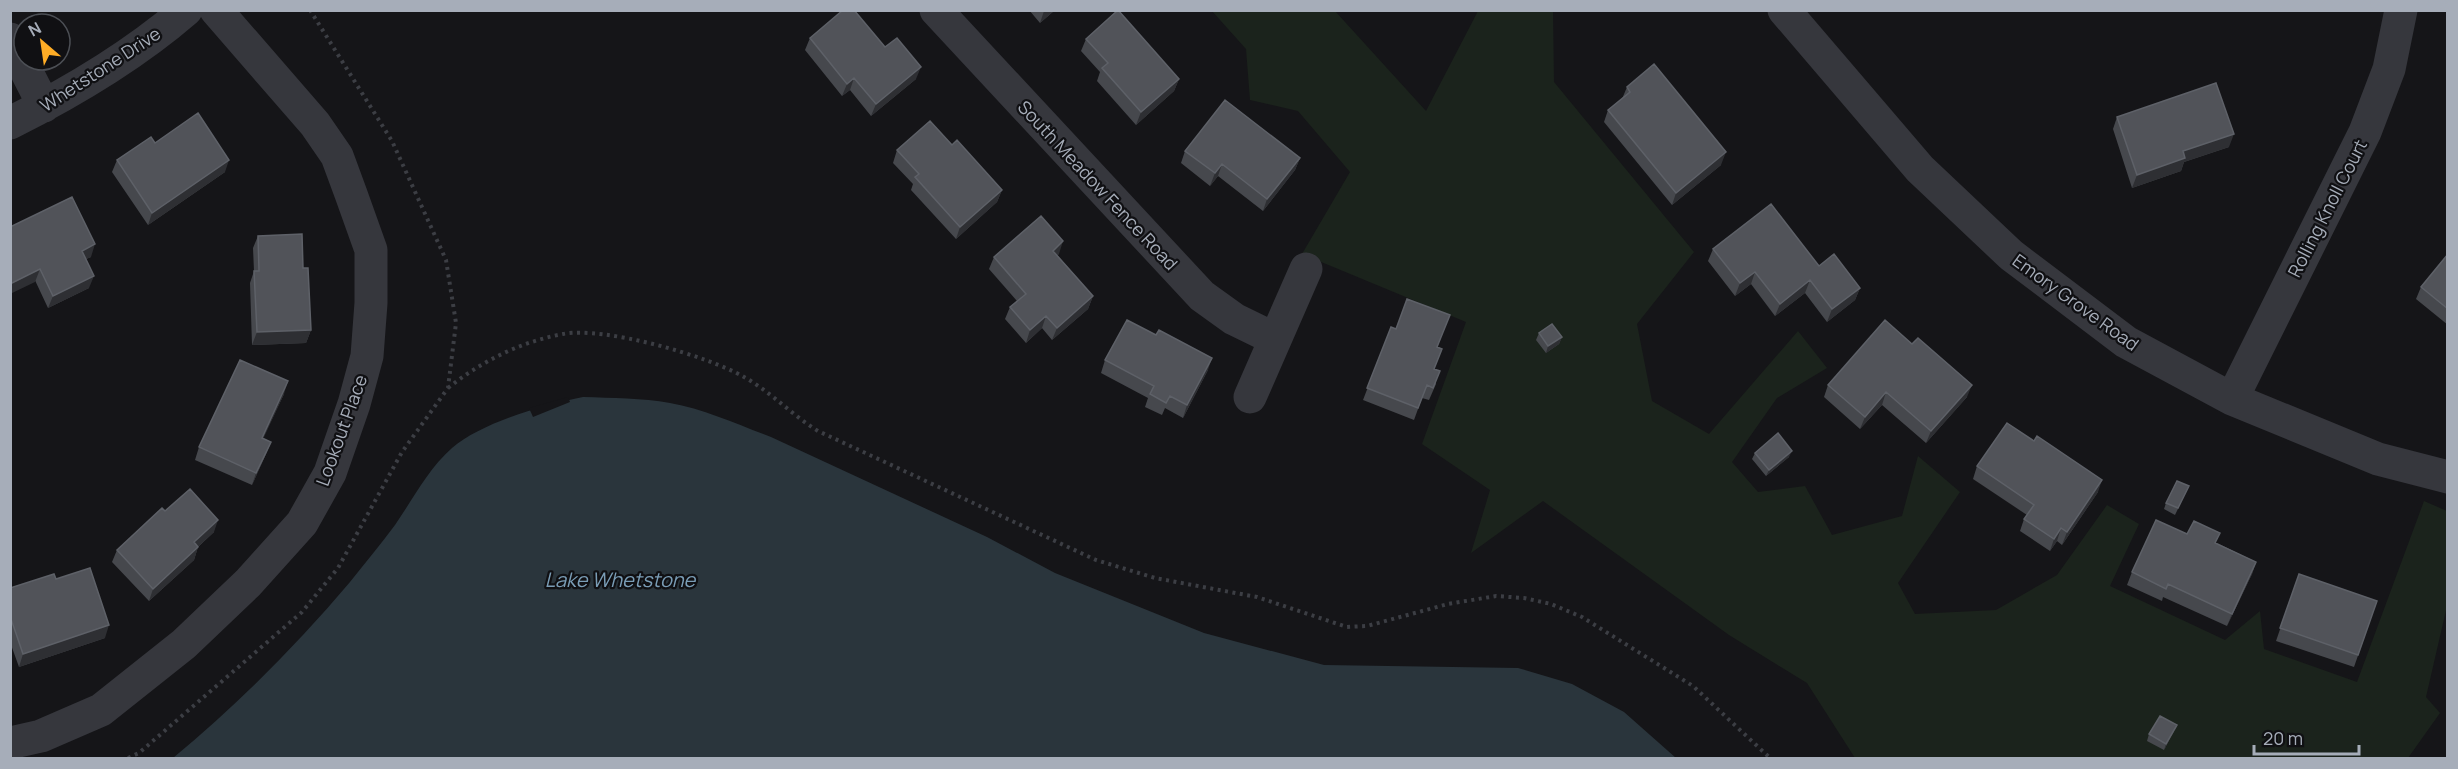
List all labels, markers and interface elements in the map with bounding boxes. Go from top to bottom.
north arrow [12,12,72,72]
text: N [24,16,45,41]
street label: Whetstone Drive [35,21,165,117]
street label: South Meadow Fence Road [1013,95,1183,275]
street label: Rolling Knoll Court [2282,135,2372,281]
street label: Emory Grove Road [2008,248,2144,356]
street label: Lookout Place [310,371,372,489]
water label: Lake Whetstone [545,566,697,593]
scale bar [2254,718,2359,756]
text: 20 m [2263,726,2303,750]

